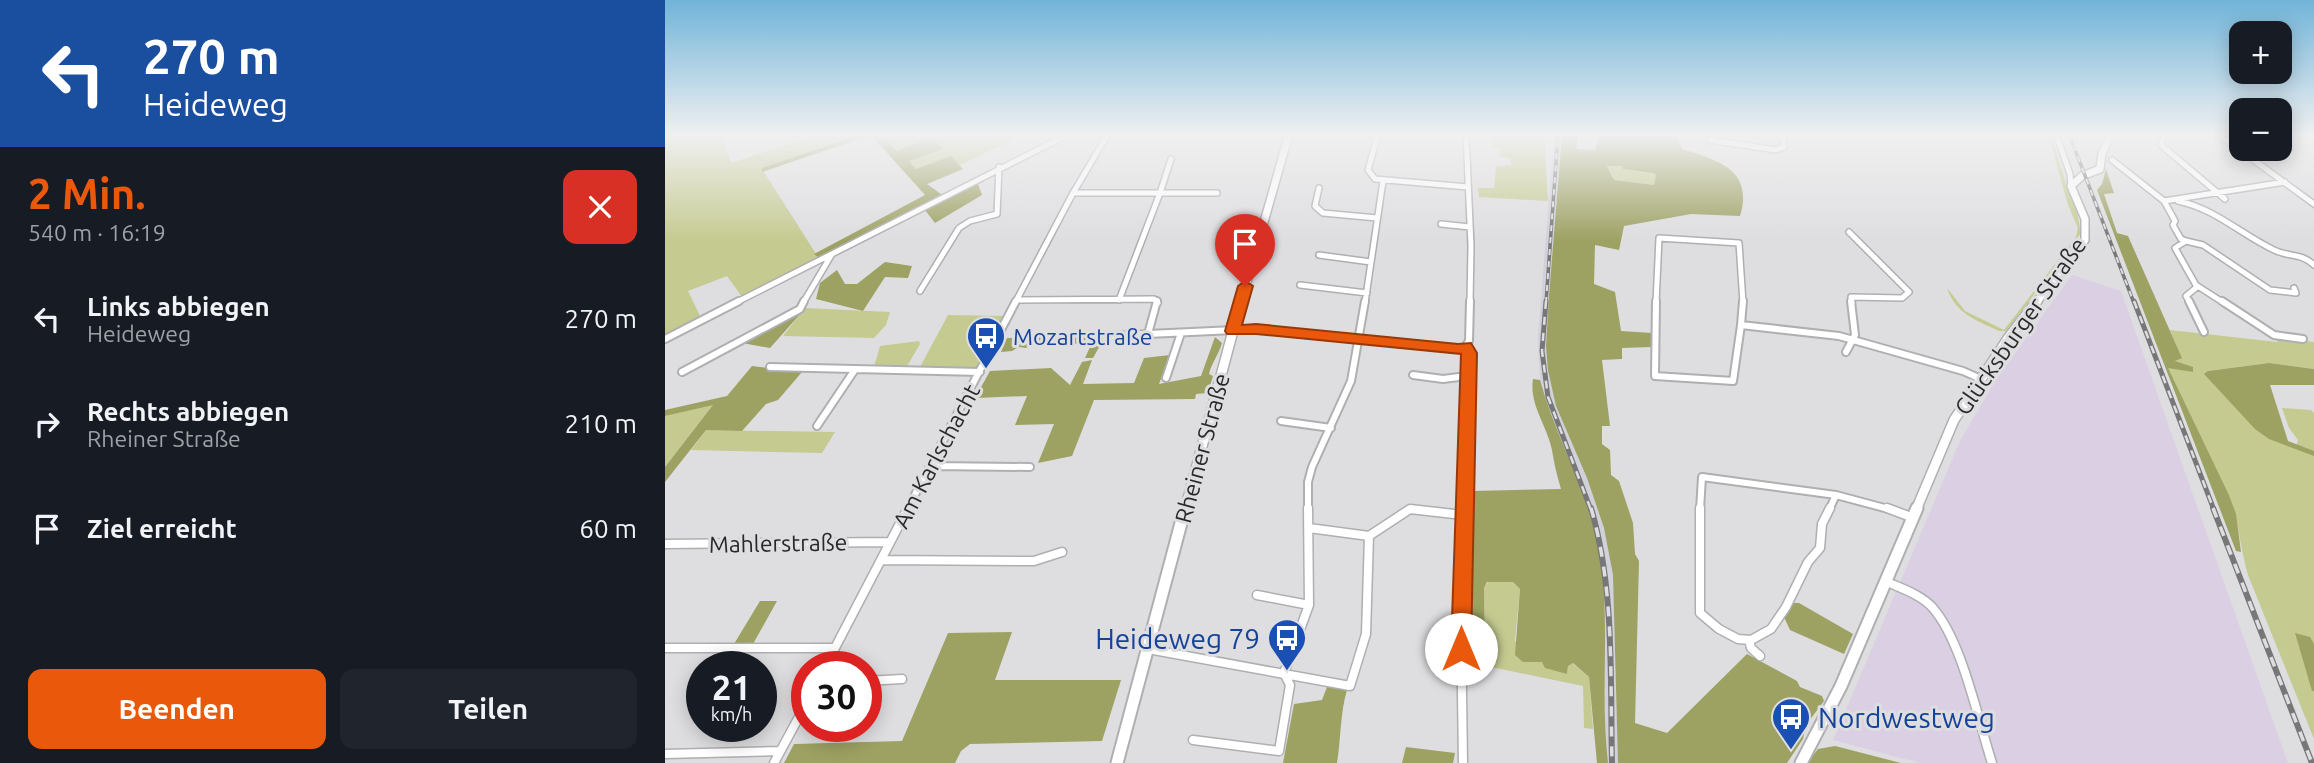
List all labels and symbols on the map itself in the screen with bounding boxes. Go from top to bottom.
pin [1215,214,1275,286]
street label: Glücksburger Straße [1950,233,2090,419]
bus stop icon: Mozartstraße [965,315,1007,370]
place label: Mozartstraße [1013,324,1152,349]
street label: Rheiner Straße [1170,371,1234,525]
street label: Am Karlschacht [888,380,984,532]
street label: Mahlerstraße [709,529,847,557]
position arrow [1424,612,1498,686]
bus stop icon: Heideweg 79 [1266,617,1308,672]
place label: Heideweg 79 [1095,623,1260,654]
speed limit sign: 30 [791,651,882,742]
bus stop icon: Nordwestweg [1770,696,1812,751]
place label: Nordwestweg [1818,702,1995,733]

